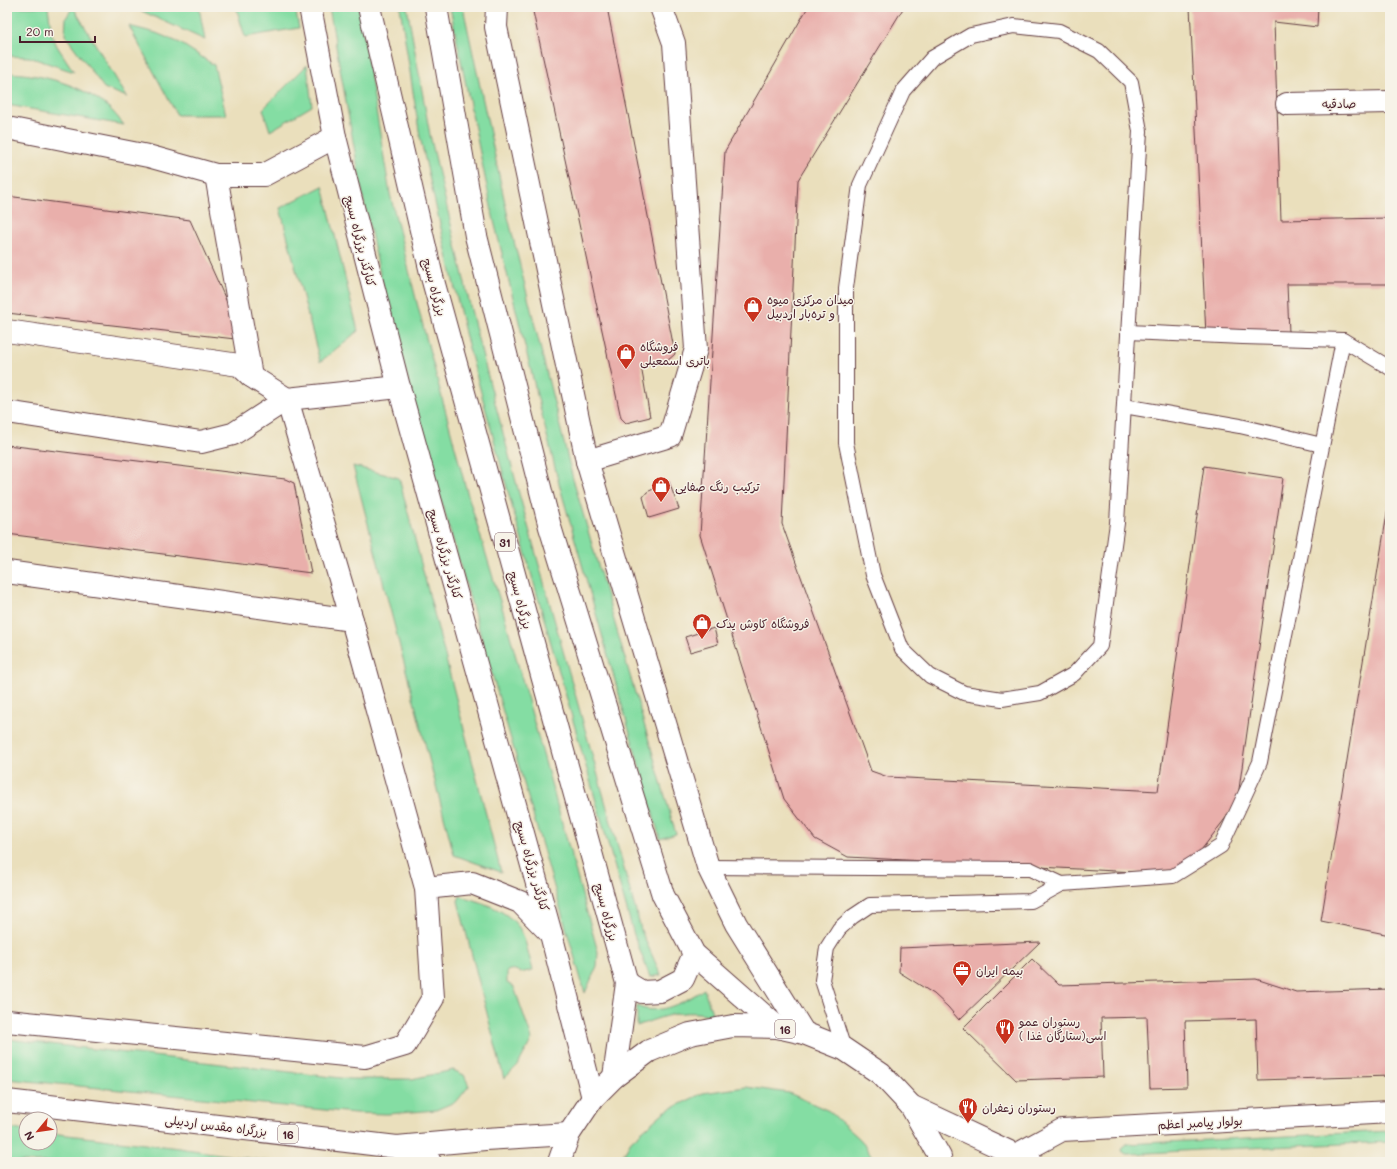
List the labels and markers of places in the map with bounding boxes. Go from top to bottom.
place label: میدان مرکزی میوه و تره‌بار اردبیل [767,291,854,322]
shop icon: میدان مرکزی میوه و تره‌بار اردبیل [742,295,764,323]
place label: فروشگاه باتری اسمعیلی [640,338,710,369]
shop icon: فروشگاه باتری اسمعیلی [615,342,637,370]
shop icon: ترکیب رنگ صفایی [650,475,672,503]
place label: ترکیب رنگ صفایی [675,478,760,495]
shop icon: فروشگاه کاوش یدک [691,612,713,640]
place label: فروشگاه کاوش یدک [716,615,809,632]
office icon: بیمه ایران [951,959,973,987]
place label: بیمه ایران [976,962,1023,979]
place label: رستوران عمو اسی(ستارگان غذا ) [1018,1013,1106,1044]
restaurant icon: رستوران عمو اسی(ستارگان غذا ) [994,1017,1016,1045]
restaurant icon: رستوران زعفران [957,1096,979,1124]
place label: رستوران زعفران [982,1099,1056,1116]

